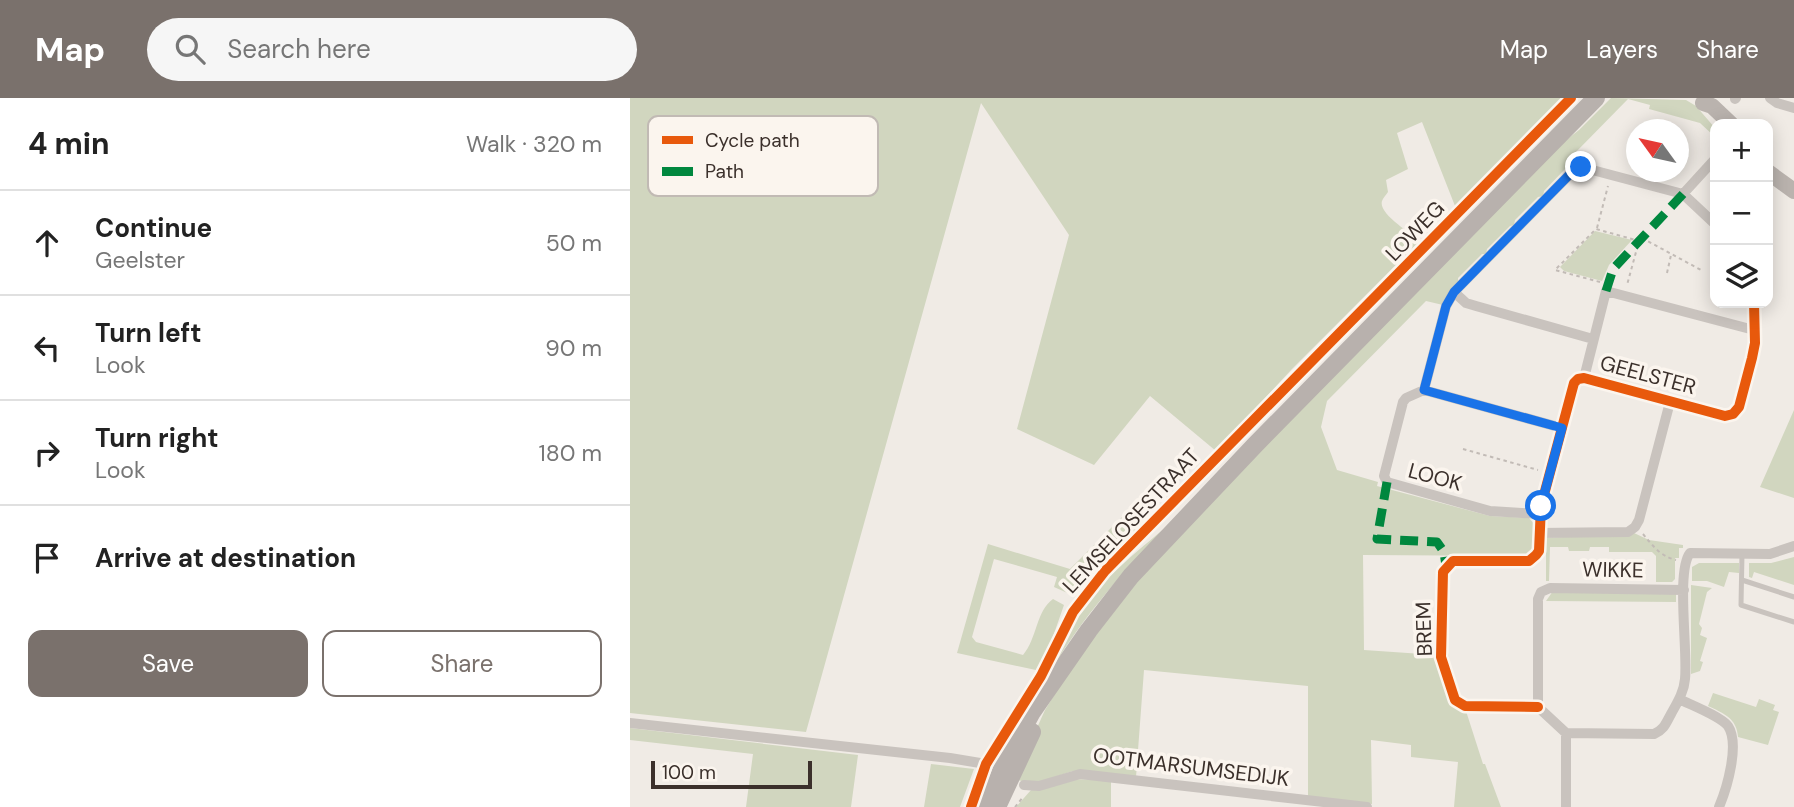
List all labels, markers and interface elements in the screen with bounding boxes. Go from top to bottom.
search box [147,18,637,81]
text: Map [35,28,105,71]
icon: search [171,30,209,68]
text: Search here [227,32,371,66]
text: Map [1500,34,1548,65]
text: Layers [1586,34,1658,65]
text: Share [1696,34,1759,65]
legend [648,116,878,196]
north arrow [1626,119,1689,182]
map controls [1710,119,1773,308]
button: + [1710,119,1773,182]
text: 4 min [28,124,110,163]
text: Cycle path [705,128,800,153]
text: Walk · 320 m [466,129,602,159]
route end [1565,151,1596,182]
text: Path [705,159,744,184]
button: − [1710,182,1773,245]
street label: LOWEG [1379,195,1451,267]
text: Continue [95,211,212,245]
icon: ahead [28,224,66,262]
text: 50 m [546,228,602,258]
text: Geelster [95,245,185,275]
button: layers [1710,245,1773,308]
text: Turn left [95,316,202,350]
icon: left [28,329,66,367]
text: 90 m [545,333,602,363]
street label: GEELSTER [1597,349,1699,401]
text: Look [95,350,146,380]
text: Turn right [95,421,219,455]
icon: right [28,434,66,472]
text: 180 m [538,438,602,468]
street label: LEMSELOSESTRAAT [1056,442,1206,600]
text: Look [95,455,146,485]
street label: LOOK [1405,456,1465,498]
route start [1525,490,1556,521]
icon: arrive [28,539,66,577]
text: Arrive at destination [95,541,356,575]
street label: WIKKE [1582,555,1644,585]
street label: BREM [1409,601,1439,657]
button: Save [28,630,308,697]
button: Share [322,630,602,697]
street label: OOTMARSUMSEDIJK [1091,741,1291,793]
scale bar [651,758,812,790]
text: 100 m [662,760,716,785]

